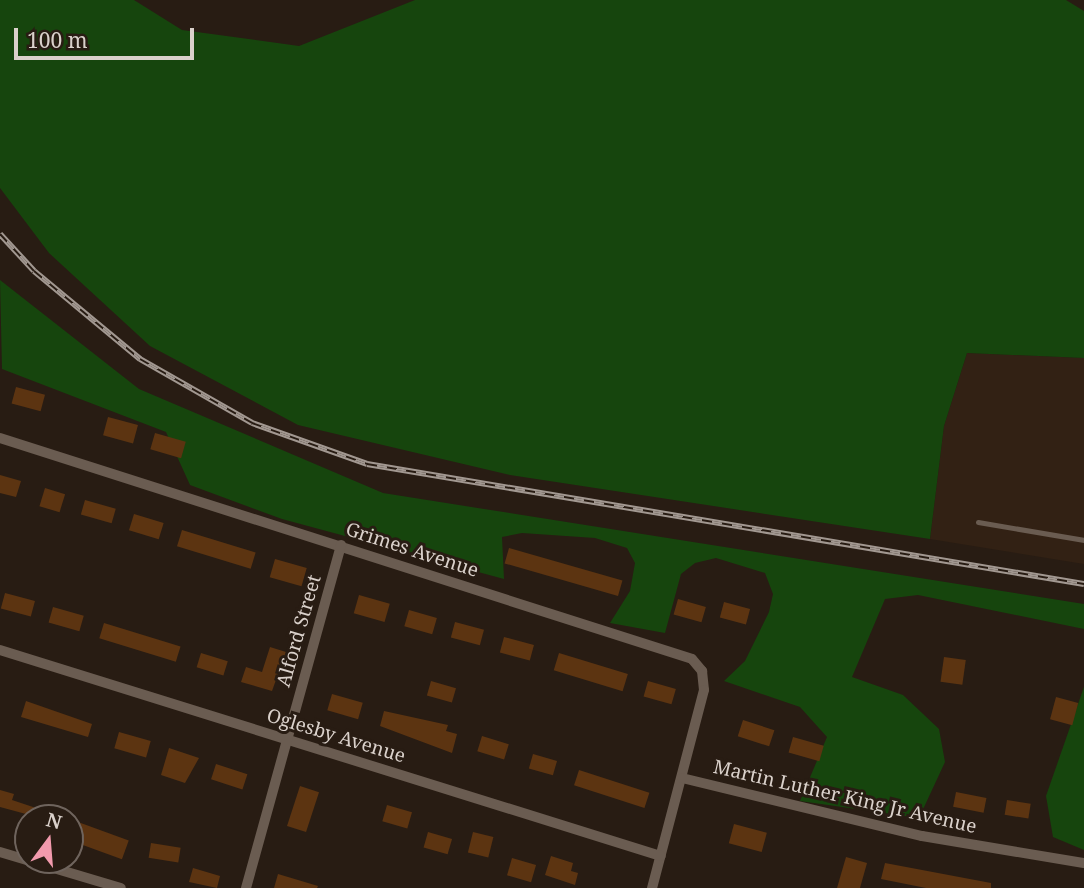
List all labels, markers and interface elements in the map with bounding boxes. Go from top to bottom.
scale bar [18,14,198,58]
text: 100 m [27,26,88,54]
street label: Grimes Avenue [343,518,481,582]
street label: Alford Street [272,572,326,690]
street label: Oglesby Avenue [264,704,408,768]
street label: Martin Luther King Jr Avenue [711,756,979,838]
north arrow [14,804,84,874]
text: N [43,806,65,835]

